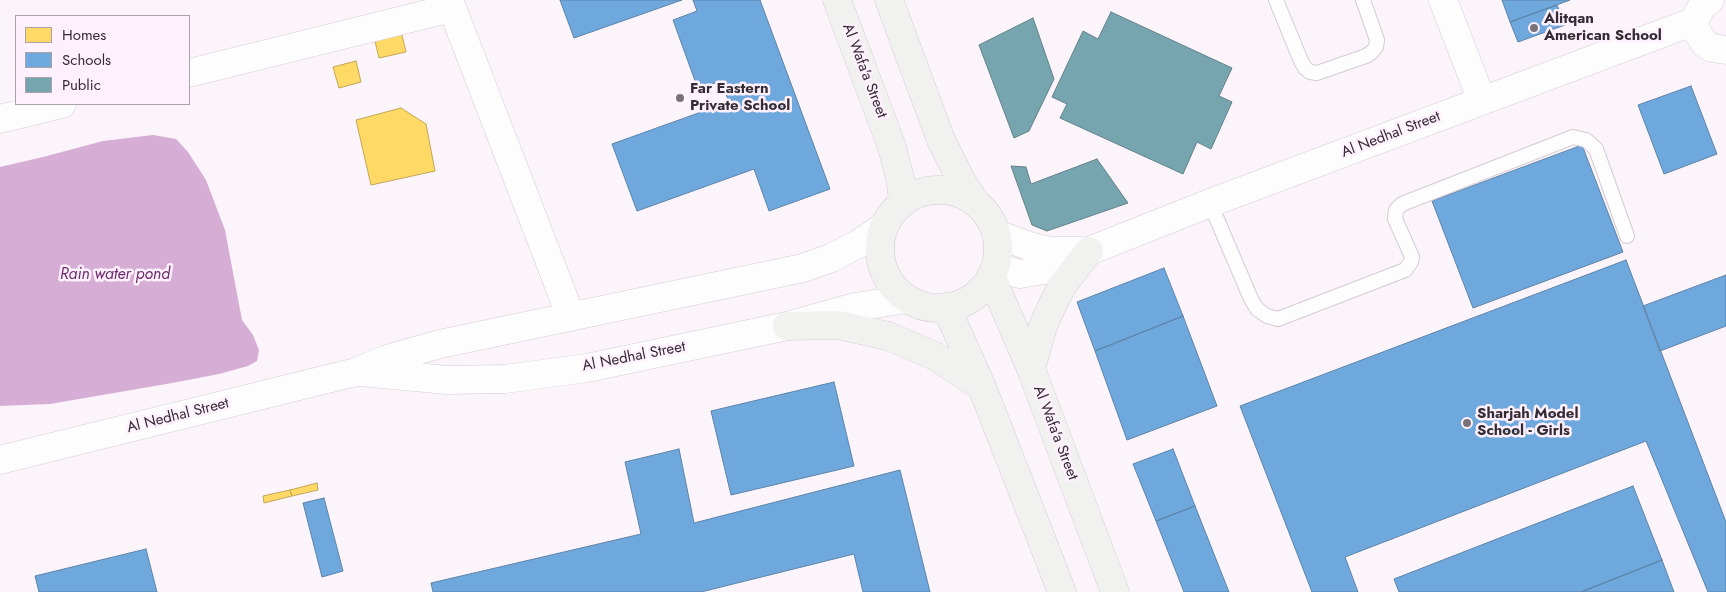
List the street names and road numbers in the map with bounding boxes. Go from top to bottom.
street label: Al Wafa'a Street [838,21,890,121]
street label: Al Nedhal Street [1339,108,1443,162]
street label: Al Nedhal Street [581,338,687,376]
street label: Al Wafa'a Street [1029,383,1081,483]
street label: Al Nedhal Street [125,395,231,437]

